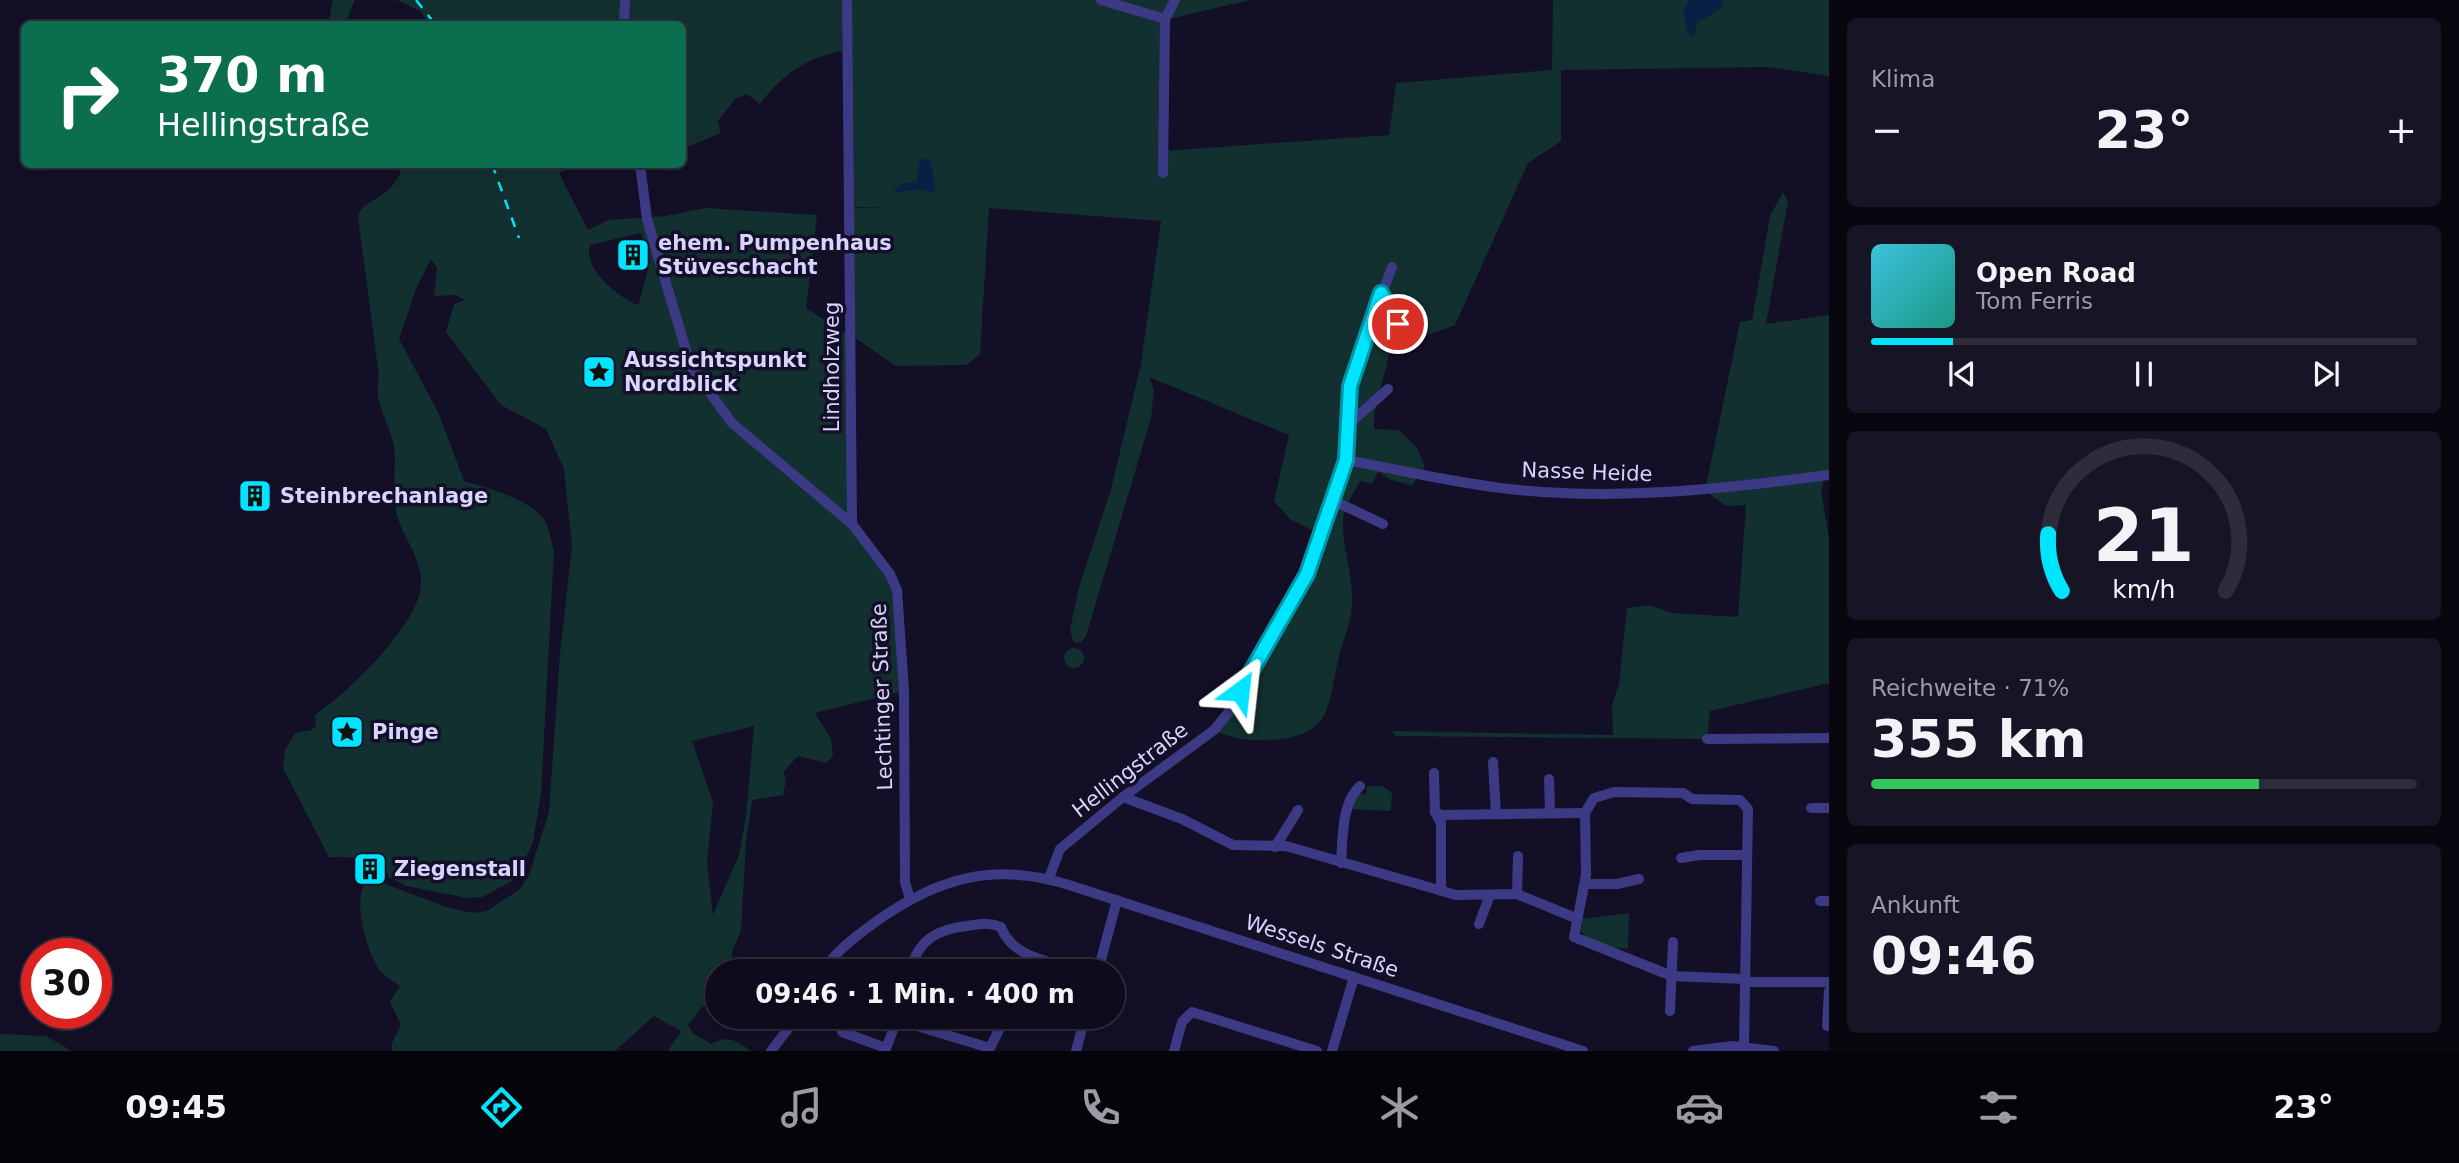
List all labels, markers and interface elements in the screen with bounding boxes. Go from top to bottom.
text: 370 m [157,47,327,104]
icon: right [42,49,133,140]
text: Klima [1871,66,1935,92]
text: 23° [2095,100,2193,160]
text: Hellingstraße [157,106,370,144]
text: − [1871,108,1903,152]
text: + [2385,108,2417,152]
place label: ehem. Pumpenhaus Stüveschacht [658,231,892,279]
building icon: ehem. Pumpenhaus Stüveschacht [614,236,652,274]
text: Open Road [1976,258,2136,288]
text: Tom Ferris [1976,288,2093,314]
pin [1368,294,1428,354]
street label: Lindholzweg [820,302,844,432]
icon: arrive [1379,305,1417,343]
place label: Aussichtspunkt Nordblick [624,348,806,396]
place icon: Aussichtspunkt Nordblick [580,353,618,391]
icon: previous [1943,355,1981,393]
icon: pause [2125,355,2163,393]
icon: next [2307,355,2345,393]
street label: Nasse Heide [1521,458,1653,486]
building icon: Steinbrechanlage [236,477,274,515]
place label: Steinbrechanlage [280,484,488,508]
text: 21 [2093,494,2195,579]
text: km/h [2112,575,2176,604]
street label: Lechtinger Straße [867,603,897,791]
position arrow [1203,654,1277,728]
text: Reichweite · 71% [1871,675,2069,701]
text: 355 km [1871,709,2086,769]
place icon: Pinge [328,713,366,751]
street label: Hellingstraße [1068,718,1192,822]
place label: Pinge [372,720,439,744]
building icon: Ziegenstall [351,850,389,888]
place label: Ziegenstall [394,857,526,881]
text: Ankunft [1871,892,1960,918]
street label: Wessels Straße [1242,910,1402,982]
text: 09:46 [1871,926,2037,986]
speed limit sign: 30 [21,938,112,1029]
text: 09:46 · 1 Min. · 400 m [755,979,1075,1009]
icon: directions [477,1083,526,1132]
icon: music [777,1083,826,1132]
icon: phone [1076,1083,1125,1132]
icon: climate [1375,1083,1424,1132]
icon: car [1675,1083,1724,1132]
icon: filters [1974,1083,2023,1132]
text: 09:45 [125,1088,227,1126]
text: 23° [2273,1088,2334,1126]

